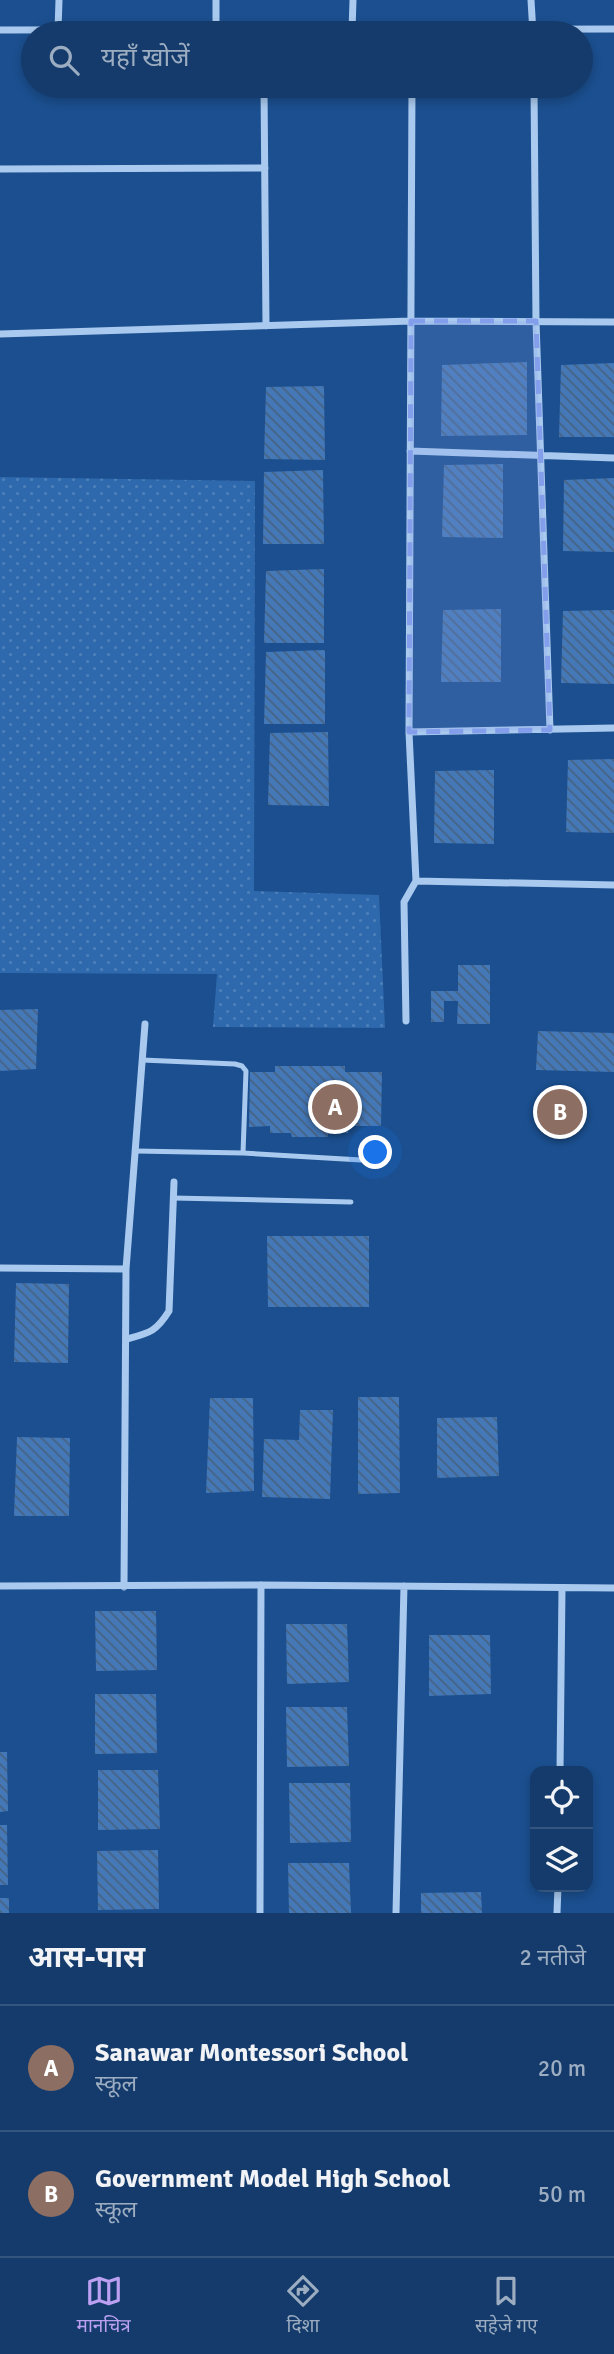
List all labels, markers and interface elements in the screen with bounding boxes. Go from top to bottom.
search box [21,21,593,98]
icon: search [45,41,83,79]
text: यहाँ खोजें [101,42,190,74]
pin: A [312,1081,358,1133]
pin: B [537,1086,583,1138]
your location [358,1135,392,1169]
map controls [530,1766,593,1892]
button: locate [530,1766,593,1829]
button: layers [530,1829,593,1892]
text: आस-पास [28,1939,145,1976]
text: 2 नतीजे [520,1943,586,1972]
text: Sanawar Montessori School [95,2037,408,2069]
text: A [44,2054,58,2083]
text: 20 m [538,2054,586,2083]
text: स्कूल [95,2069,137,2098]
text: Government Model High School [95,2163,450,2195]
text: B [44,2180,58,2209]
text: 50 m [538,2180,586,2209]
text: स्कूल [95,2195,137,2224]
tab: मानचित्र [77,2272,131,2340]
tab: दिशा [284,2272,322,2340]
tab: सहेजे गए [475,2272,537,2340]

